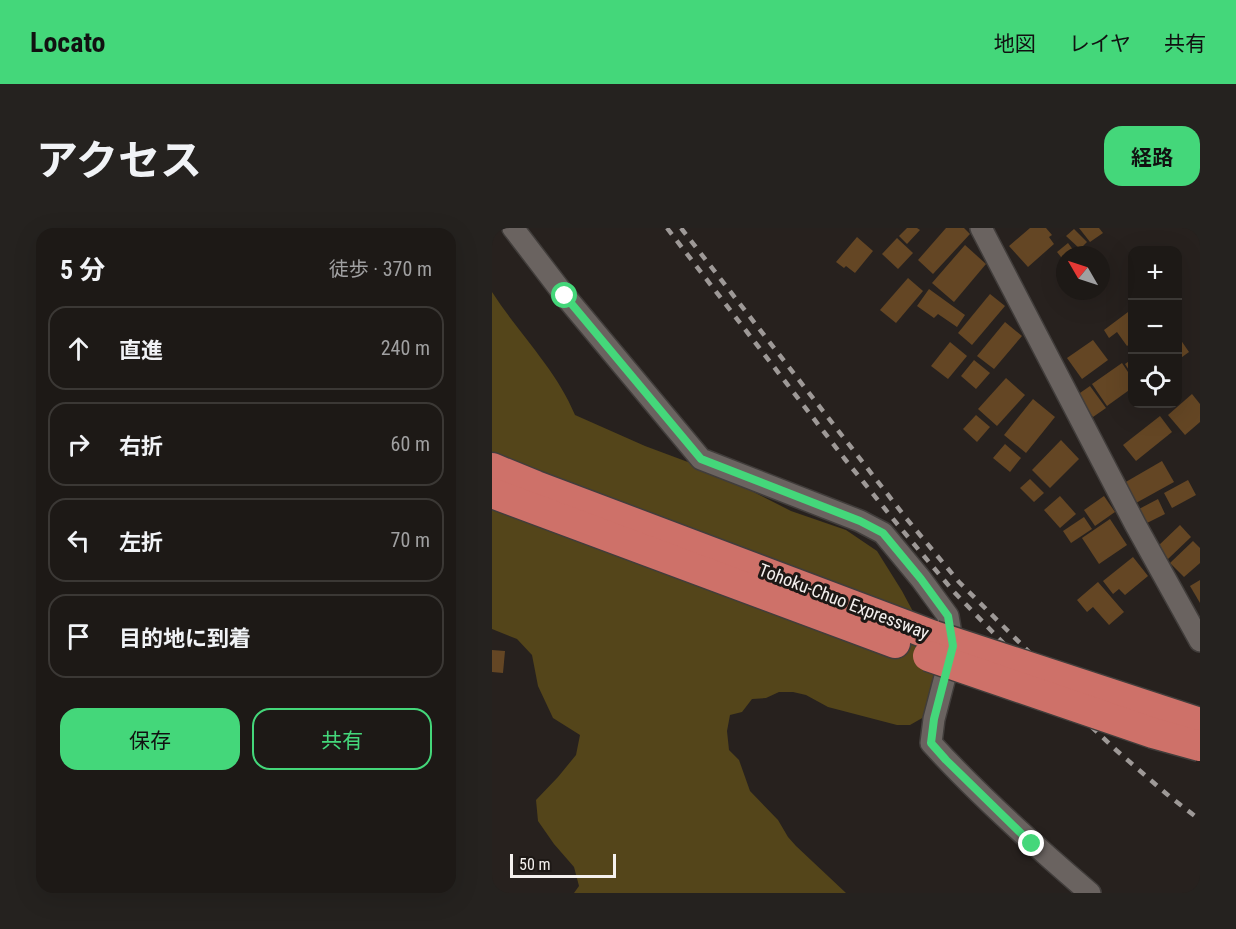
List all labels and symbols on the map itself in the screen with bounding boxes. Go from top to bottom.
north arrow [1056,246,1110,300]
route start [551,282,577,308]
street label: Tohoku-Chuo Expressway [756,559,933,643]
route end [1018,830,1044,856]
scale bar [510,851,616,878]

